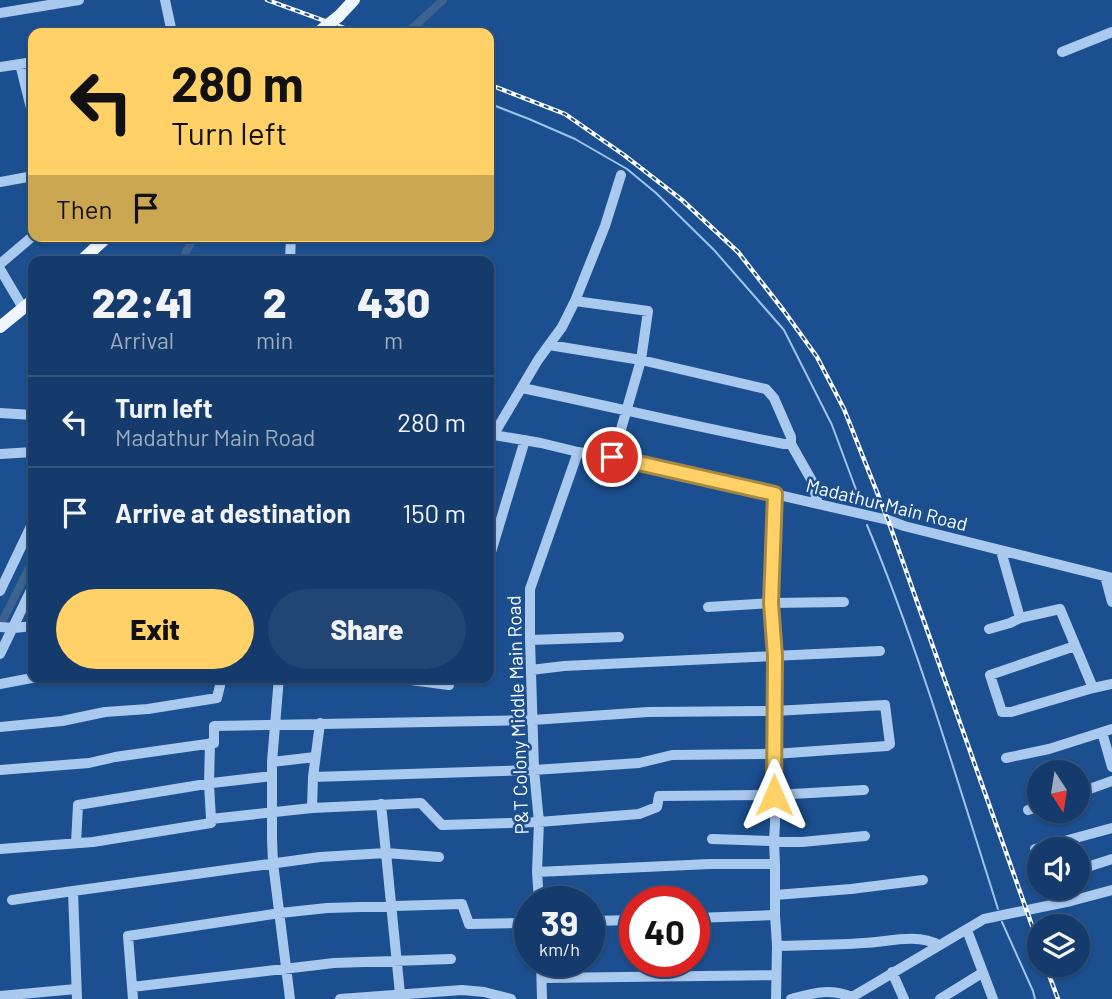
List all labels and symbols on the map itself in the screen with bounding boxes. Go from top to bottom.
pin [582,427,642,487]
street label: Madathur Main Road [804,473,970,535]
street label: P&T Colony Middle Main Road [501,595,533,835]
position arrow [737,758,811,832]
north arrow [1027,760,1090,822]
speed limit sign: 40 [619,886,710,977]

